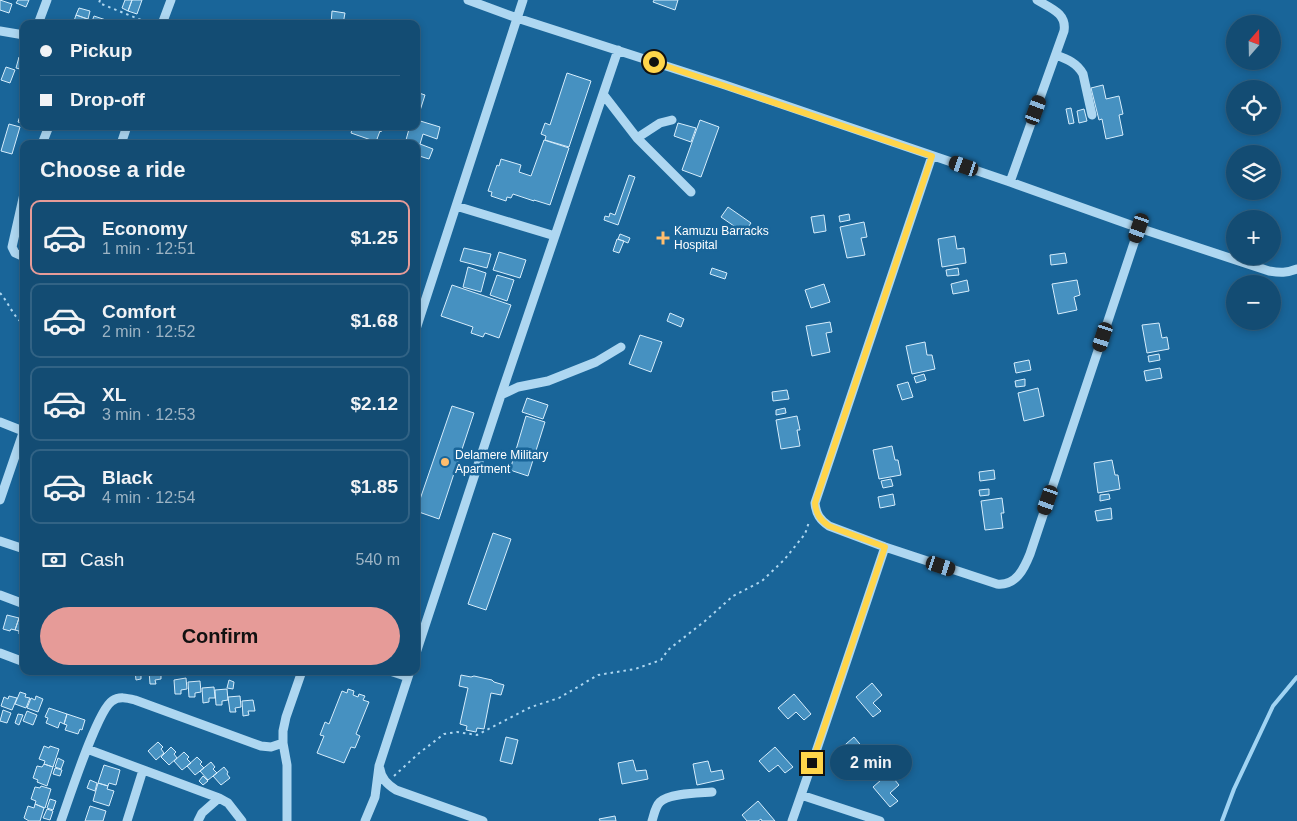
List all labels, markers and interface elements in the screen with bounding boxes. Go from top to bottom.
north arrow [1226,15,1281,70]
map controls [1226,15,1281,330]
text: Pickup [70,40,132,61]
route start [643,51,665,73]
button: locate [1226,80,1281,135]
text: Drop-off [70,89,145,110]
car [1023,93,1048,127]
button: layers [1226,145,1281,200]
car [947,154,980,178]
text: Choose a ride [40,157,185,182]
button: + [1226,210,1281,265]
car [1127,211,1150,245]
icon: car [42,215,87,260]
text: Economy [102,218,188,239]
place label: Kamuzu Barracks Hospital [674,224,769,252]
text: $1.25 [350,227,398,248]
marker: Kamuzu Barracks Hospital [656,231,670,245]
text: 1 min · 12:51 [102,240,195,257]
button: − [1226,275,1281,330]
icon: car [42,298,87,343]
text: Comfort [102,301,176,322]
text: $1.68 [350,310,398,331]
car [1091,320,1114,354]
text: 2 min · 12:52 [102,323,195,340]
icon: car [42,381,87,426]
text: XL [102,384,126,405]
text: $2.12 [350,393,398,414]
text: 3 min · 12:53 [102,406,195,423]
place label: Delamere Military Apartment [455,448,548,476]
marker: Delamere Military Apartment [439,456,451,468]
icon: car [42,464,87,509]
text: Black [102,467,153,488]
text: $1.85 [350,476,398,497]
car [1036,483,1059,517]
text: 4 min · 12:54 [102,489,195,506]
icon: cash [40,546,68,574]
text: Cash [80,549,124,570]
text: 540 m [356,551,400,568]
car [924,554,957,578]
button: Confirm [40,607,400,665]
callout: 2 min [830,746,912,780]
route end [801,752,823,774]
text: 2 min [850,754,892,771]

